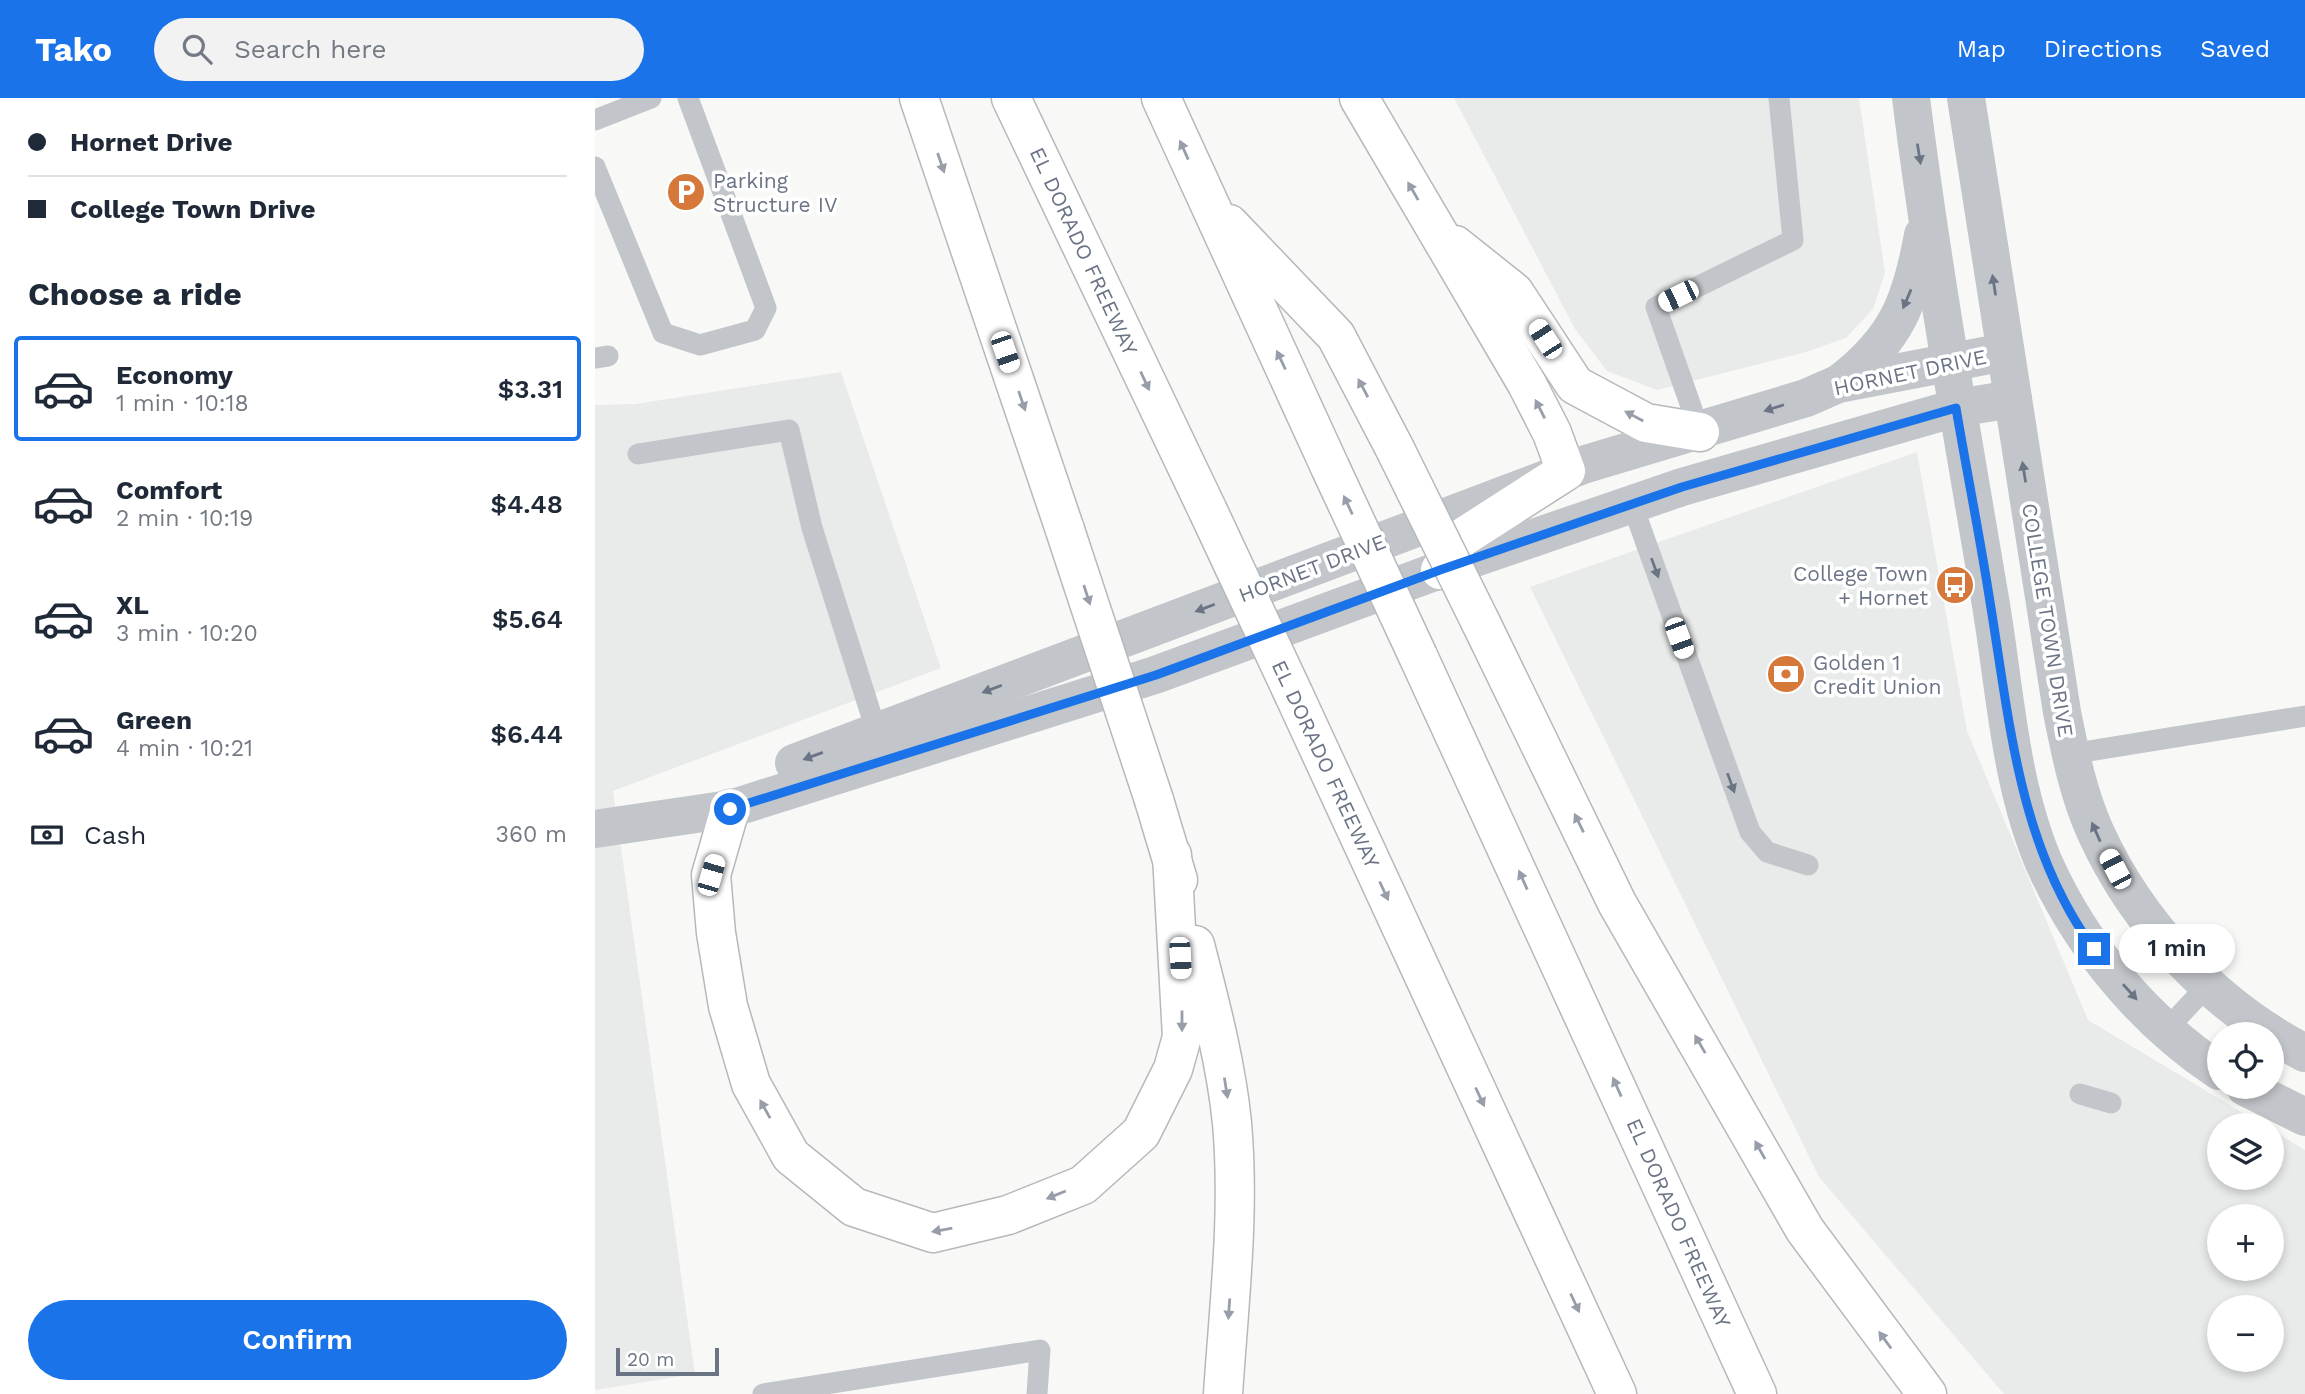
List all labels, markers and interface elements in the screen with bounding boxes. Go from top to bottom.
search box [154,18,644,81]
text: Tako [35,30,112,69]
icon: search [178,30,216,68]
text: Search here [234,34,387,64]
text: Map [1957,35,2006,63]
text: Directions [2044,35,2162,63]
text: Saved [2200,35,2270,63]
text: Hornet Drive [70,127,233,157]
one-way arrow [1178,140,1190,160]
street label: EL DORADO FREEWAY [1025,143,1143,359]
one-way arrow [1914,143,1925,165]
one-way arrow [936,152,947,173]
place label: Parking Structure IV [713,168,838,217]
parking icon: Parking Structure IV [665,171,707,213]
one-way arrow [1407,181,1419,200]
text: College Town Drive [70,194,316,224]
one-way arrow [1989,274,2000,296]
text: Choose a ride [28,275,242,313]
car [1655,277,1702,315]
one-way arrow [1901,289,1912,310]
car [1525,316,1566,362]
car [989,329,1022,375]
street label: HORNET DRIVE [1831,344,1989,400]
one-way arrow [1275,350,1286,371]
icon: car [32,357,95,420]
text: Economy [116,360,233,390]
one-way arrow [1140,371,1151,391]
text: $3.31 [498,374,563,404]
one-way arrow [1357,379,1369,398]
text: 1 min · 10:18 [116,390,249,417]
one-way arrow [1017,391,1028,412]
one-way arrow [1534,398,1546,418]
one-way arrow [1763,404,1784,414]
one-way arrow [1624,411,1644,422]
one-way arrow [2018,461,2029,483]
icon: car [32,472,95,535]
text: Comfort [116,475,222,505]
text: $4.48 [490,489,563,519]
one-way arrow [1342,495,1354,515]
street label: COLLEGE TOWN DRIVE [2017,501,2079,739]
text: 2 min · 10:19 [116,505,253,532]
street label: HORNET DRIVE [1235,528,1389,608]
one-way arrow [1649,558,1660,579]
place label: College Town + Hornet [1793,561,1928,610]
bus stop icon: College Town + Hornet [1934,564,1976,606]
one-way arrow [1082,584,1092,605]
icon: car [32,587,95,650]
text: XL [116,590,149,620]
one-way arrow [1194,603,1215,614]
text: $5.64 [492,604,563,634]
car [1662,615,1697,661]
text: 3 min · 10:20 [116,620,258,647]
place label: Golden 1 Credit Union [1813,650,1941,699]
bank icon: Golden 1 Credit Union [1765,653,1807,695]
street label: EL DORADO FREEWAY [1267,656,1385,872]
one-way arrow [981,684,1002,695]
icon: car [32,702,95,765]
text: Green [116,705,192,735]
text: $6.44 [491,719,563,749]
text: 4 min · 10:21 [116,735,253,762]
one-way arrow [803,751,824,762]
one-way arrow [1726,772,1737,793]
route start [714,793,746,825]
one-way arrow [1573,813,1584,833]
icon: cash [28,816,66,854]
text: Cash [84,820,146,850]
text: 360 m [496,821,567,848]
one-way arrow [2090,822,2102,842]
car [2096,846,2135,892]
car [696,852,727,898]
one-way arrow [1517,869,1528,890]
one-way arrow [1379,880,1390,901]
callout: 1 min [2119,924,2234,974]
route end [2078,933,2110,965]
text: 1 min [2147,935,2207,962]
car [1169,936,1192,980]
one-way arrow [2122,983,2138,1001]
one-way arrow [1176,1010,1188,1032]
map controls [2207,1022,2284,1372]
button: locate [2207,1022,2284,1099]
one-way arrow [1694,1034,1706,1054]
one-way arrow [1611,1076,1622,1097]
one-way arrow [1221,1077,1232,1099]
one-way arrow [1474,1087,1486,1107]
one-way arrow [759,1099,771,1119]
button: layers [2207,1113,2284,1190]
street label: EL DORADO FREEWAY [1621,1114,1737,1332]
one-way arrow [1754,1140,1766,1160]
one-way arrow [1046,1190,1067,1201]
button: + [2207,1204,2284,1281]
one-way arrow [931,1225,953,1236]
one-way arrow [1570,1293,1581,1314]
button: − [2207,1295,2284,1372]
one-way arrow [1223,1299,1234,1321]
button: Confirm [28,1300,567,1380]
one-way arrow [1878,1331,1892,1349]
scale bar [616,1345,719,1377]
text: 20 m [627,1348,674,1371]

